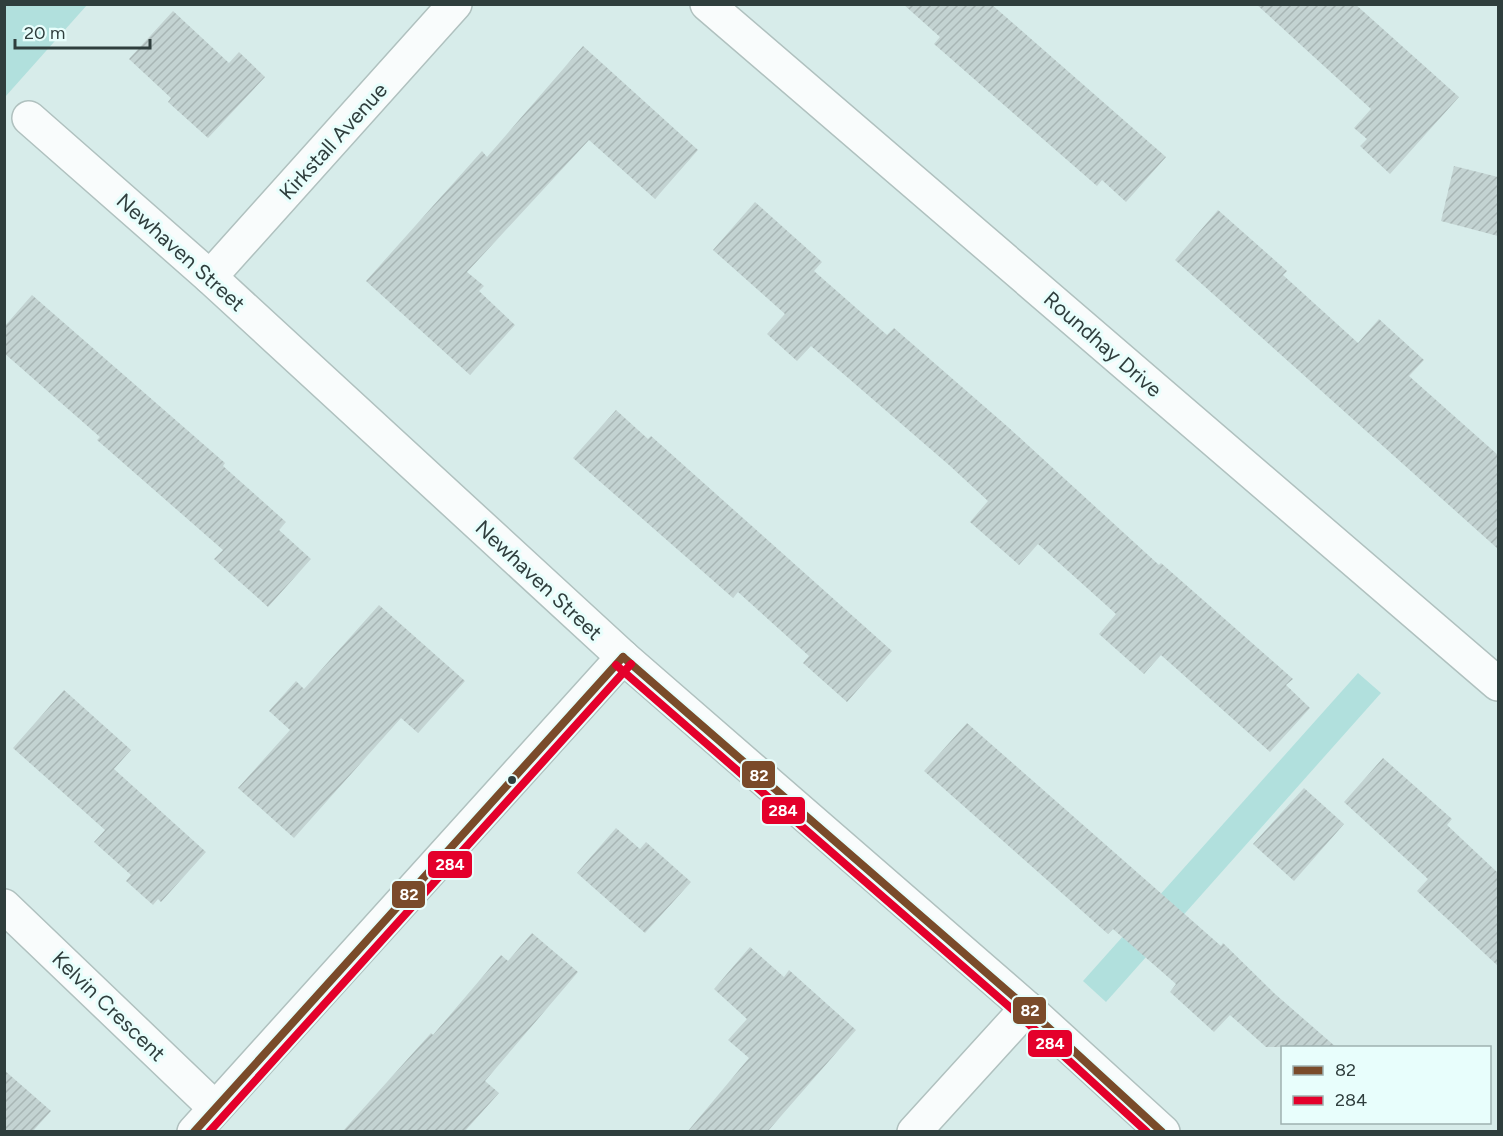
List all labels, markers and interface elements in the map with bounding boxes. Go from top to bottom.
scale bar [15,12,150,50]
text: 20 m [24,22,65,44]
street label: Kirkstall Avenue [274,77,392,205]
street label: Newhaven Street [112,188,250,316]
street label: Roundhay Drive [1039,286,1167,402]
street label: Newhaven Street [470,515,608,645]
line badge: 82 [741,760,776,789]
text: 82 [749,766,769,785]
unlabelled marker [506,774,518,786]
line badge: 284 [761,796,806,825]
text: 284 [768,801,798,820]
line badge: 284 [427,850,473,879]
text: 284 [435,855,465,874]
line badge: 82 [391,880,426,909]
text: 82 [399,885,419,904]
street label: Kelvin Crescent [47,946,171,1066]
line badge: 82 [1012,996,1047,1025]
text: 82 [1020,1001,1040,1020]
line badge: 284 [1027,1029,1073,1058]
text: 284 [1035,1034,1065,1053]
legend [1281,1046,1491,1124]
text: 82 [1335,1059,1356,1081]
text: 284 [1335,1089,1367,1111]

